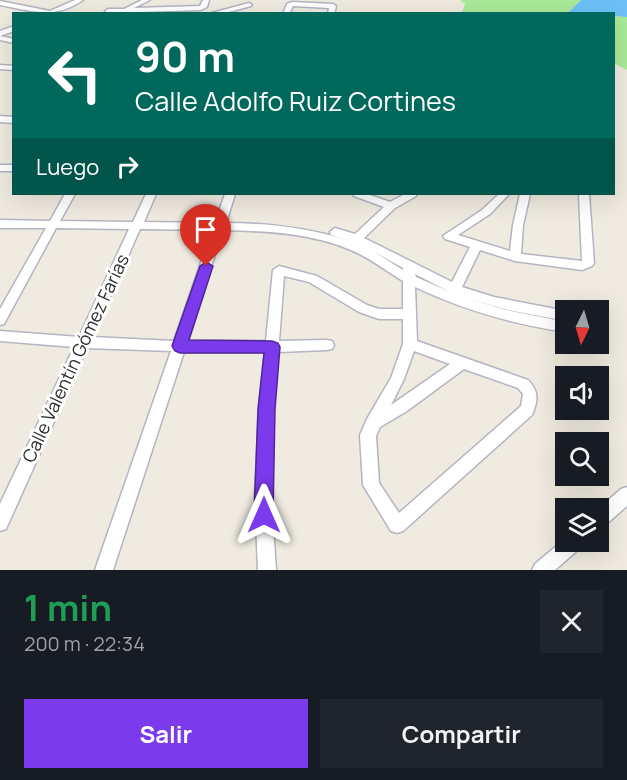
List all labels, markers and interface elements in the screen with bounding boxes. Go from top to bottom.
text: 90 m [135,27,235,85]
icon: left [36,36,114,114]
text: Calle Adolfo Ruiz Cortines [135,82,456,119]
icon: right [111,150,144,183]
text: Luego [36,152,99,182]
pin [180,204,231,266]
icon: arrive [189,213,222,246]
street label: Calle Valentín Gómez Farías [16,250,134,466]
north arrow [555,300,609,354]
map controls [555,300,609,552]
button: sound [555,366,609,420]
button: search [555,432,609,486]
position arrow [232,483,296,547]
button: layers [555,498,609,552]
text: 1 min [24,583,112,632]
button: close [540,590,603,653]
text: 200 m · 22:34 [24,630,145,657]
button: Salir [24,699,308,768]
button: Compartir [320,699,603,768]

